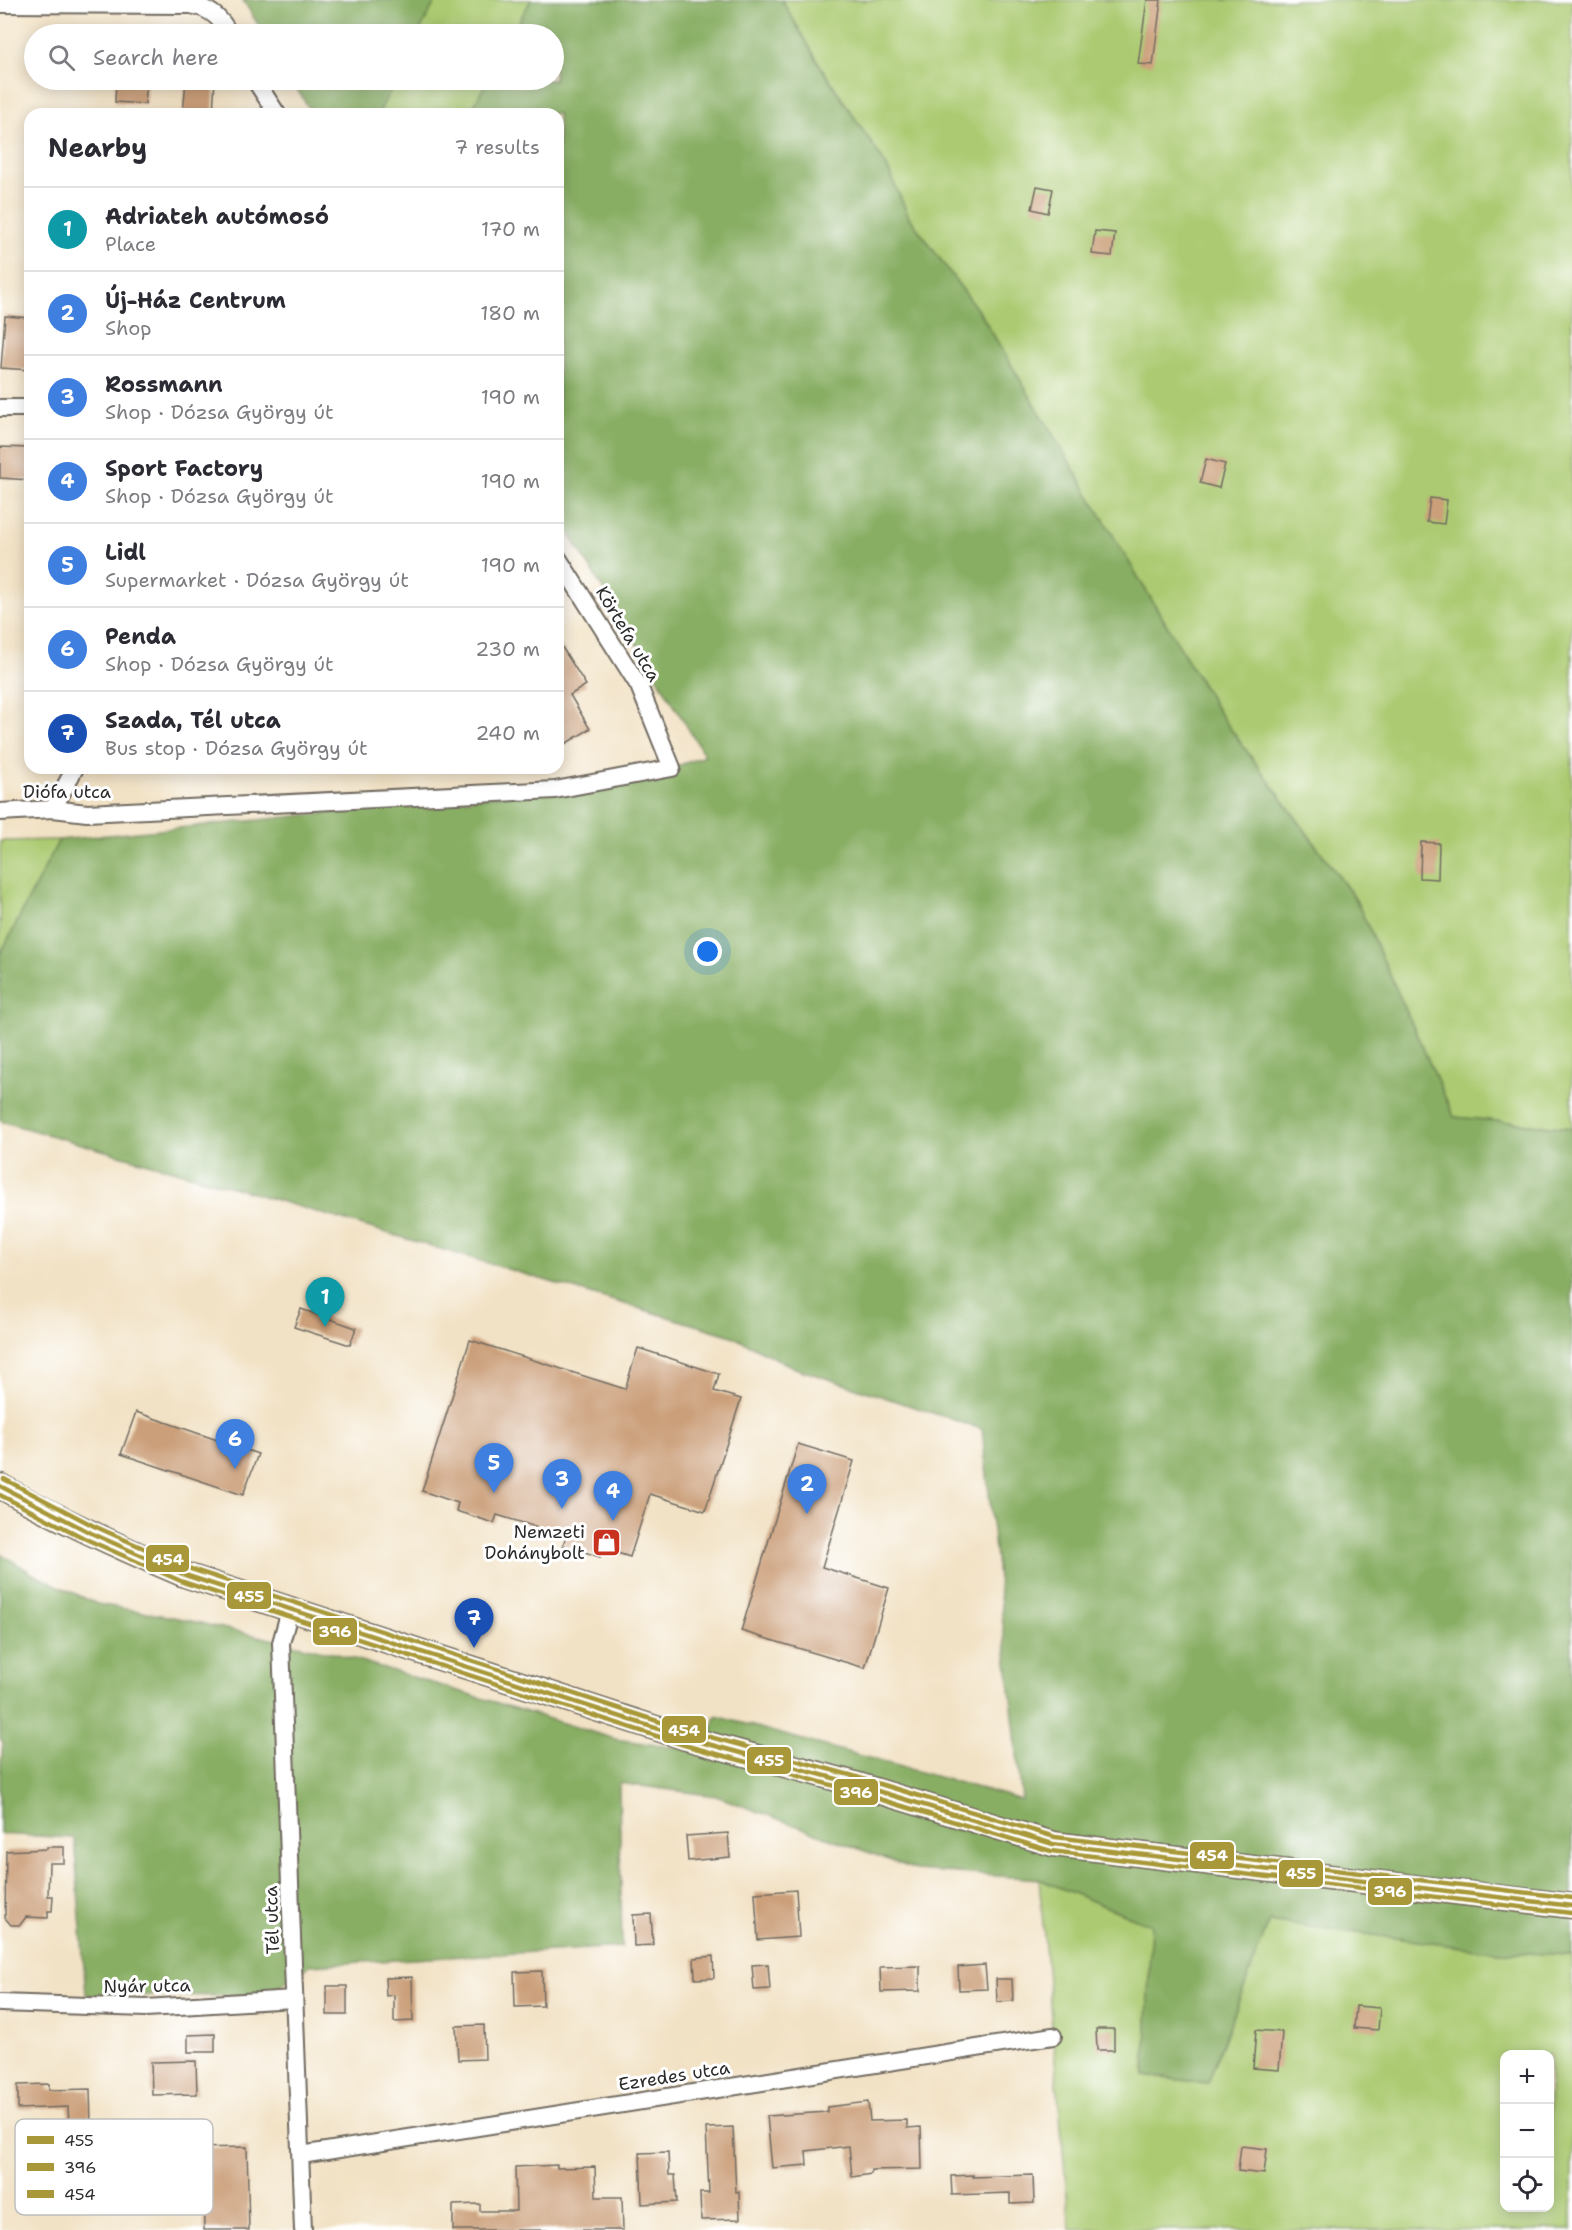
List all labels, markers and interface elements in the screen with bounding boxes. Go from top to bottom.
search box [24,24,564,90]
icon: search [45,41,78,74]
text: Search here [93,43,219,72]
text: Nearby [48,130,147,165]
text: 7 results [454,134,540,160]
text: Adriateh autómosó [105,202,329,231]
text: 1 [63,216,72,242]
text: 170 m [481,216,540,242]
text: Place [105,231,156,257]
text: Új-Ház Centrum [105,286,286,315]
text: 2 [61,300,75,326]
text: 180 m [480,300,540,326]
text: Shop [105,315,152,341]
text: Rossmann [105,370,223,399]
text: 3 [61,384,75,410]
text: 190 m [481,384,540,410]
text: Shop · Dózsa György út [105,399,334,425]
text: Sport Factory [105,454,263,483]
text: 4 [61,468,75,494]
text: 190 m [481,468,540,494]
text: Shop · Dózsa György út [105,483,334,509]
text: Lidl [105,538,146,567]
text: 5 [61,552,74,578]
text: 190 m [481,552,540,578]
text: Supermarket · Dózsa György út [105,567,409,593]
street label: Körtefa utca [590,582,666,686]
text: Penda [105,622,176,651]
text: 6 [61,636,75,662]
text: 230 m [475,636,540,662]
text: Shop · Dózsa György út [105,651,334,677]
text: Szada, Tél utca [105,706,281,735]
text: 7 [61,720,75,746]
text: 240 m [475,720,540,746]
text: Bus stop · Dózsa György út [105,735,368,761]
street label: Diófa utca [23,780,111,804]
your location [693,937,722,966]
pin: 1 [306,1278,344,1327]
pin: 6 [216,1420,254,1469]
pin: 5 [474,1444,514,1493]
pin: 3 [542,1460,582,1509]
pin: 2 [788,1464,826,1514]
pin: 4 [594,1472,632,1521]
place label: Nemzeti Dohánybolt [485,1520,585,1565]
shop icon: Nemzeti Dohánybolt [590,1526,622,1558]
line badge: 454 [145,1544,190,1573]
text: 454 [152,1549,184,1570]
line badge: 455 [226,1581,272,1610]
text: 455 [234,1586,264,1607]
pin: 7 [454,1598,494,1648]
line badge: 396 [312,1617,358,1646]
text: 396 [318,1621,352,1642]
line badge: 454 [661,1715,707,1744]
text: 454 [668,1720,700,1741]
line badge: 455 [746,1746,792,1775]
text: 455 [754,1750,784,1771]
line badge: 396 [833,1778,879,1806]
text: 396 [839,1782,873,1803]
line badge: 454 [1189,1841,1235,1870]
text: 454 [1196,1845,1228,1866]
line badge: 455 [1278,1859,1324,1888]
text: 455 [1286,1863,1316,1884]
line badge: 396 [1367,1877,1413,1906]
text: 396 [1373,1881,1407,1902]
street label: Tél utca [259,1885,285,1955]
street label: Nyár utca [103,1973,191,1999]
map controls [1500,2050,1554,2212]
button: + [1500,2050,1554,2104]
street label: Ezredes utca [617,2055,731,2097]
button: − [1500,2104,1554,2158]
legend [15,2119,213,2215]
text: 455 [64,2130,94,2151]
text: 396 [64,2157,96,2178]
button: locate [1500,2158,1554,2212]
text: 454 [64,2184,95,2205]

